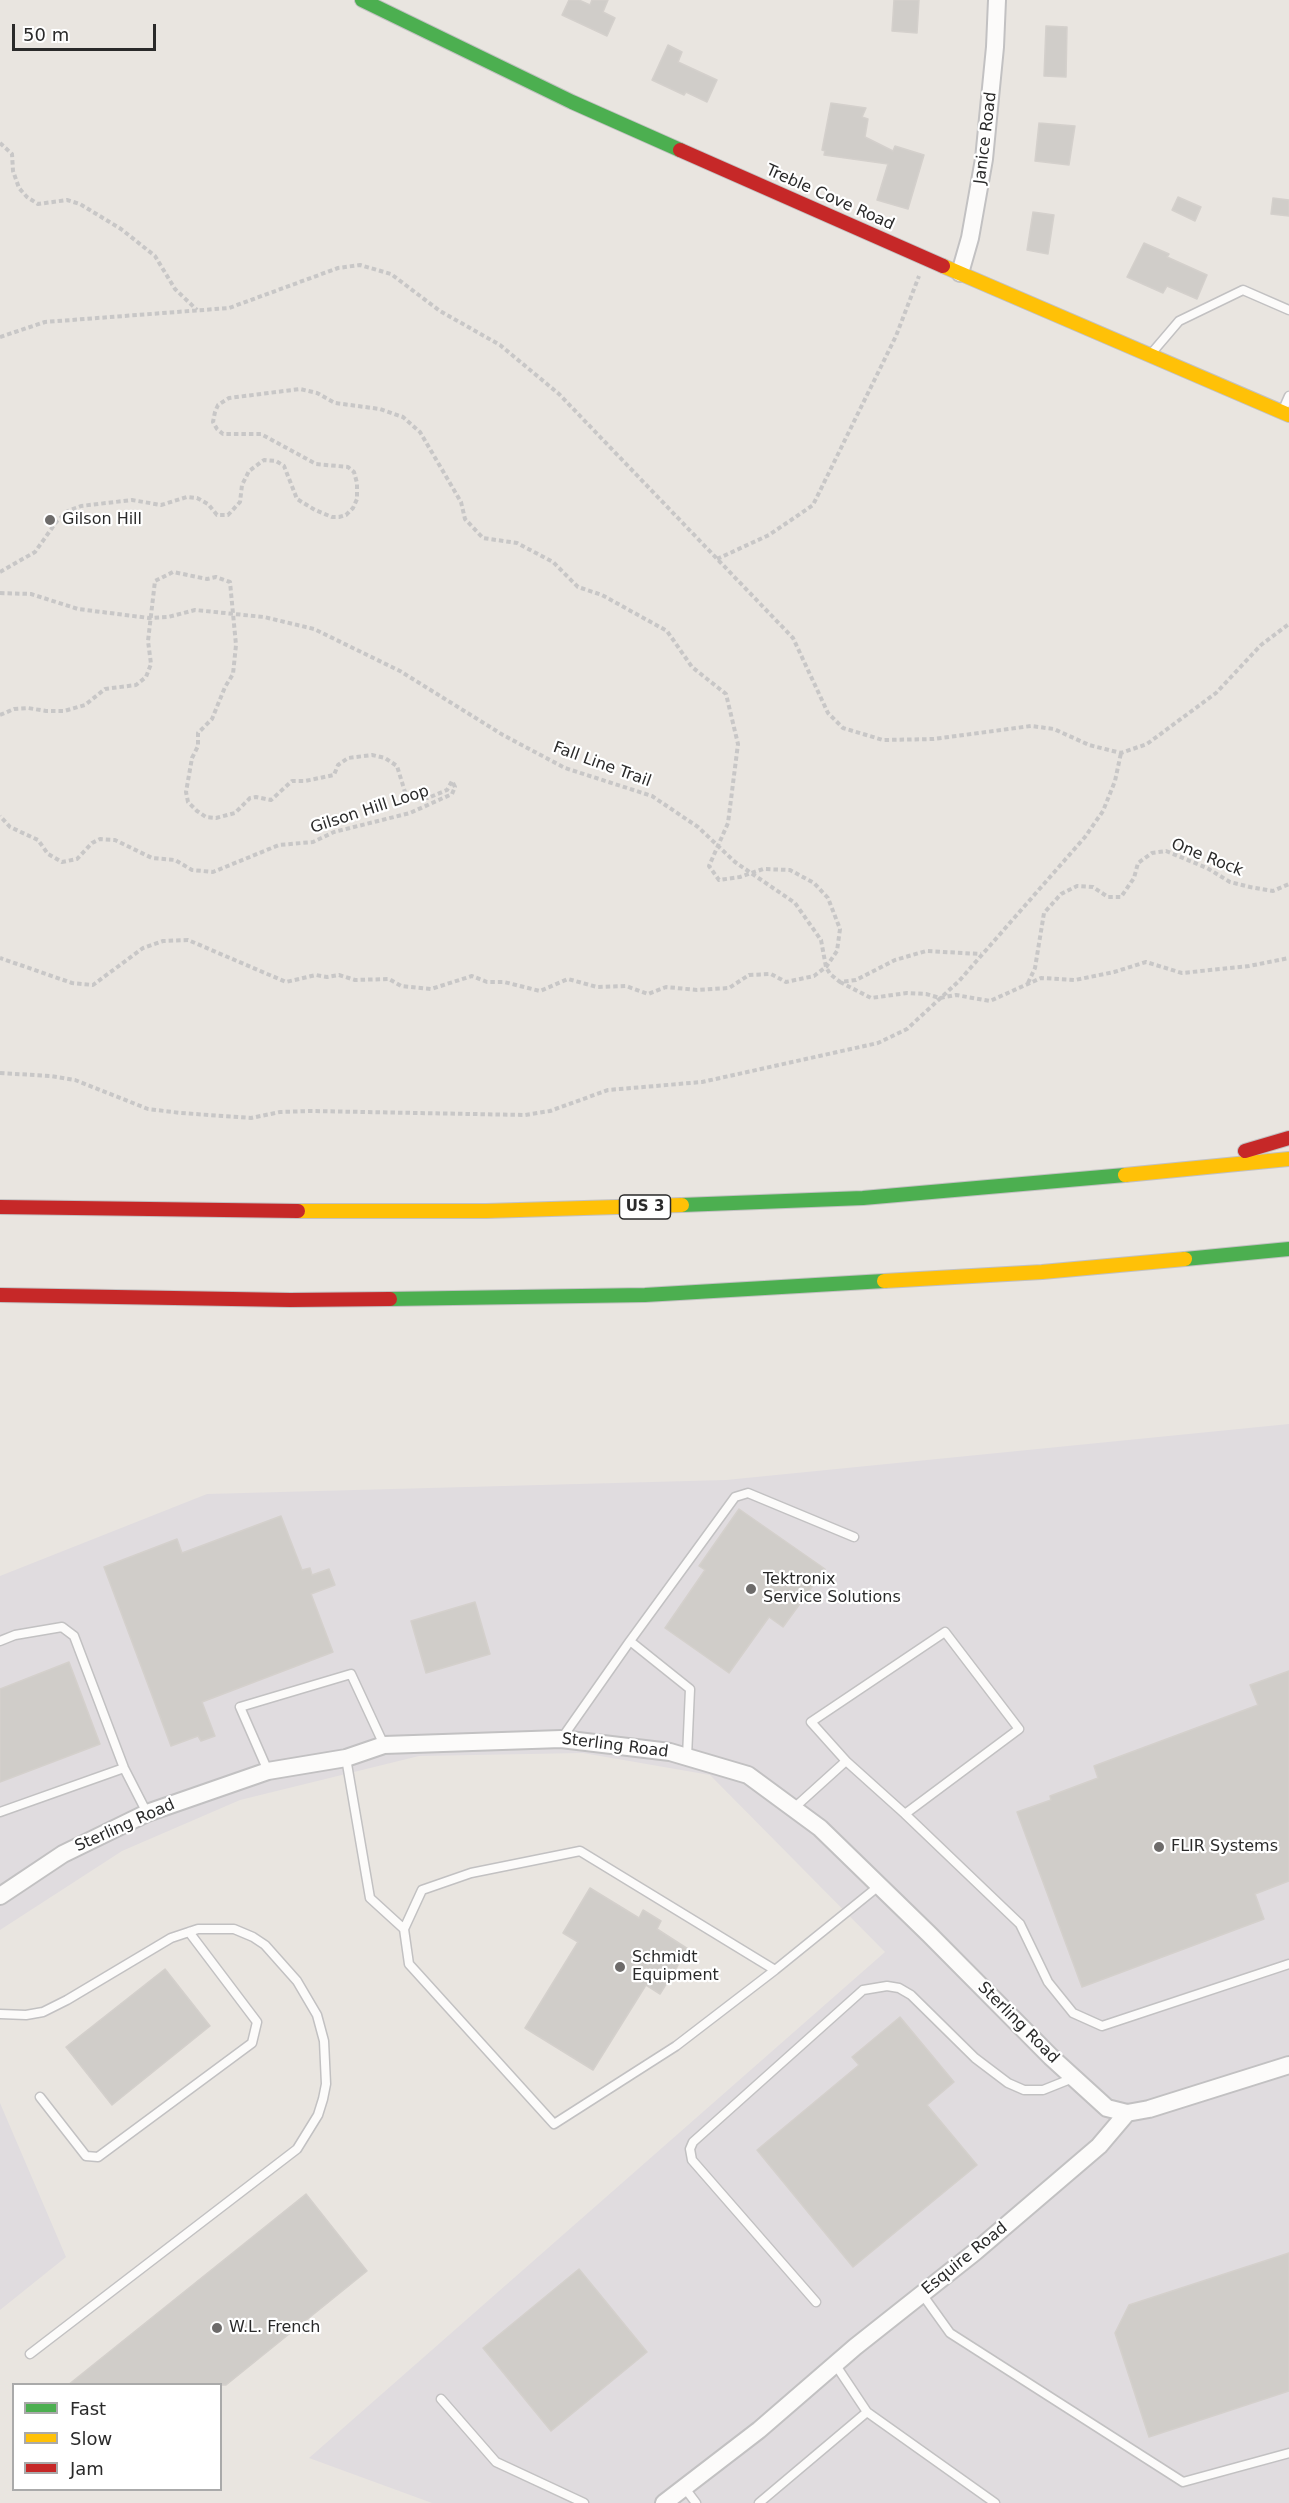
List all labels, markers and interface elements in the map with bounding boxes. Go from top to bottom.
scale bar [15,12,159,50]
text: 50 m [23,24,69,45]
street label: Janice Road [971,91,1001,185]
street label: Treble Cove Road [763,161,897,235]
place label: Gilson Hill [62,510,142,530]
marker: Gilson Hill [43,513,57,527]
street label: Fall Line Trail [550,738,654,792]
street label: Gilson Hill Loop [308,782,432,838]
street label: One Rock [1168,835,1246,881]
road number: US 3 [620,1195,670,1219]
place label: Tektronix Service Solutions [763,1570,901,1608]
marker: Tektronix Service Solutions [744,1582,758,1596]
street label: Sterling Road [561,1730,669,1762]
street label: Sterling Road [72,1795,178,1857]
place label: FLIR Systems [1171,1837,1278,1857]
marker: FLIR Systems [1152,1840,1166,1854]
place label: Schmidt Equipment [632,1948,719,1986]
marker: Schmidt Equipment [613,1960,627,1974]
street label: Sterling Road [973,1978,1063,2068]
street label: Esquire Road [918,2219,1012,2299]
place label: W.L. French [229,2318,320,2338]
marker: W.L. French [210,2321,224,2335]
legend [12,2383,222,2491]
text: Fast [70,2398,106,2419]
text: Slow [70,2428,112,2449]
text: Jam [70,2458,104,2479]

